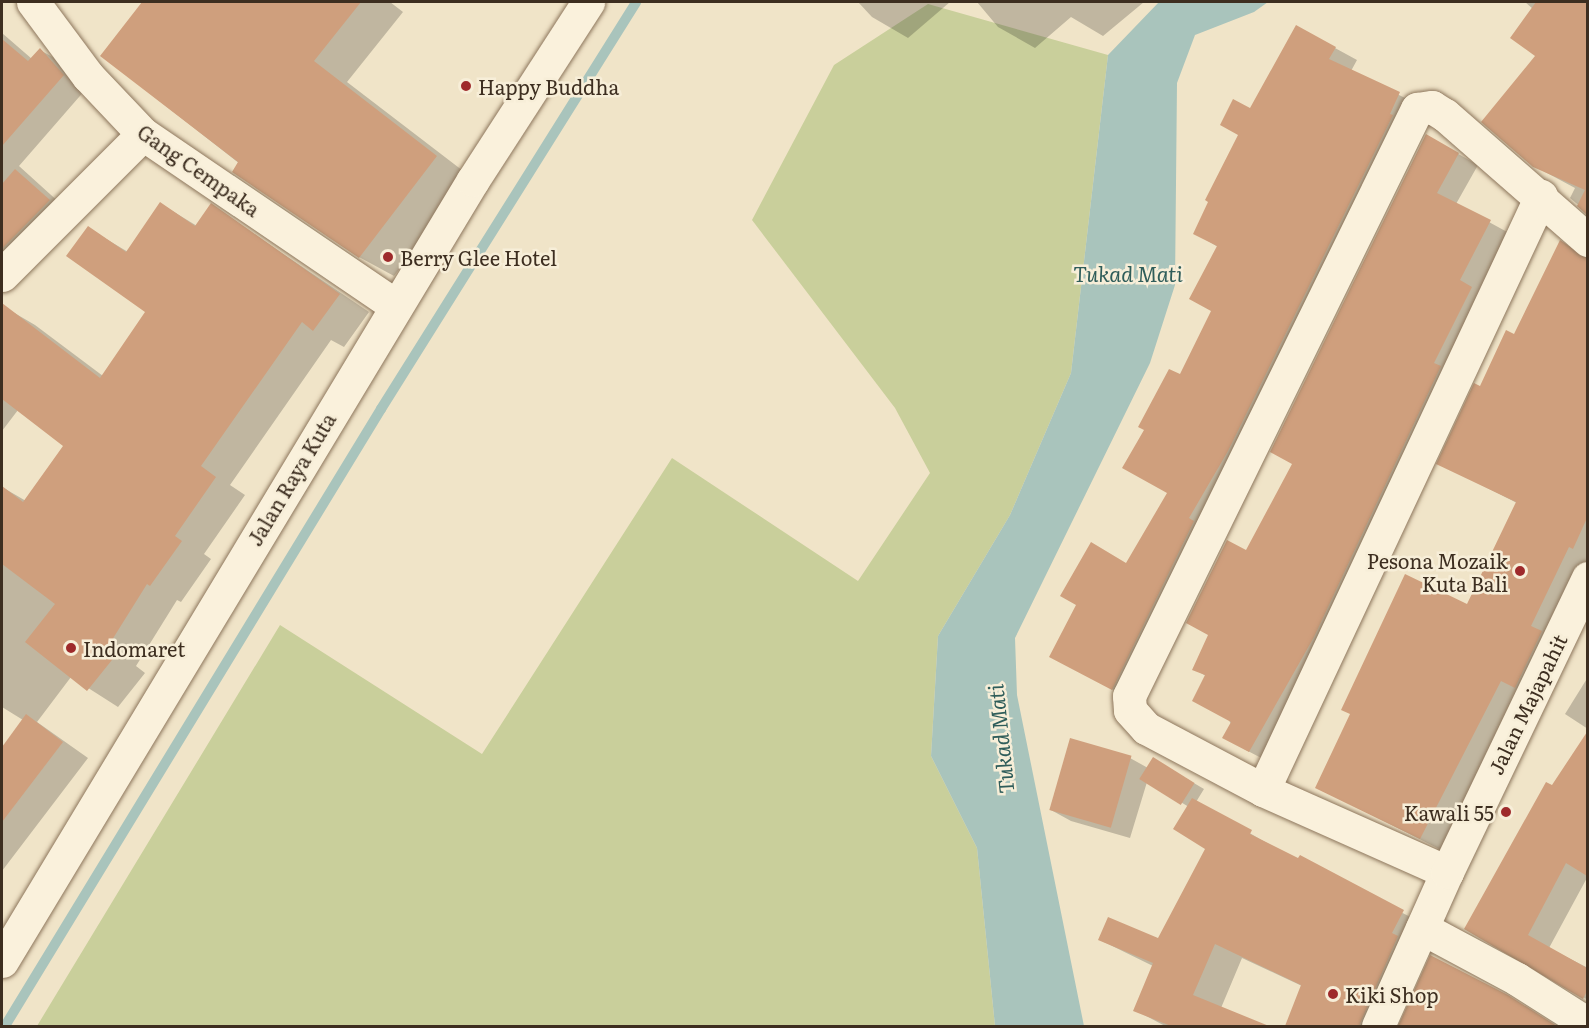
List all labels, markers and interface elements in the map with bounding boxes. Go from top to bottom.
place label: Happy Buddha [478,74,619,98]
marker: Happy Buddha [459,79,473,93]
street label: Gang Cempaka [133,119,265,221]
place label: Berry Glee Hotel [400,245,557,269]
marker: Berry Glee Hotel [381,250,395,264]
water label: Tukad Mati [1073,260,1183,286]
street label: Jalan Raya Kuta [242,408,340,550]
place label: Pesona Mozaik Kuta Bali [1367,548,1508,595]
marker: Pesona Mozaik Kuta Bali [1513,564,1527,578]
street label: Jalan Majapahit [1483,630,1571,778]
place label: Indomaret [83,636,185,660]
marker: Indomaret [64,641,78,655]
water label: Tukad Mati [982,683,1018,795]
place label: Kawali 55 [1404,800,1494,824]
marker: Kawali 55 [1499,805,1513,819]
place label: Kiki Shop [1345,982,1439,1006]
marker: Kiki Shop [1326,987,1340,1001]

